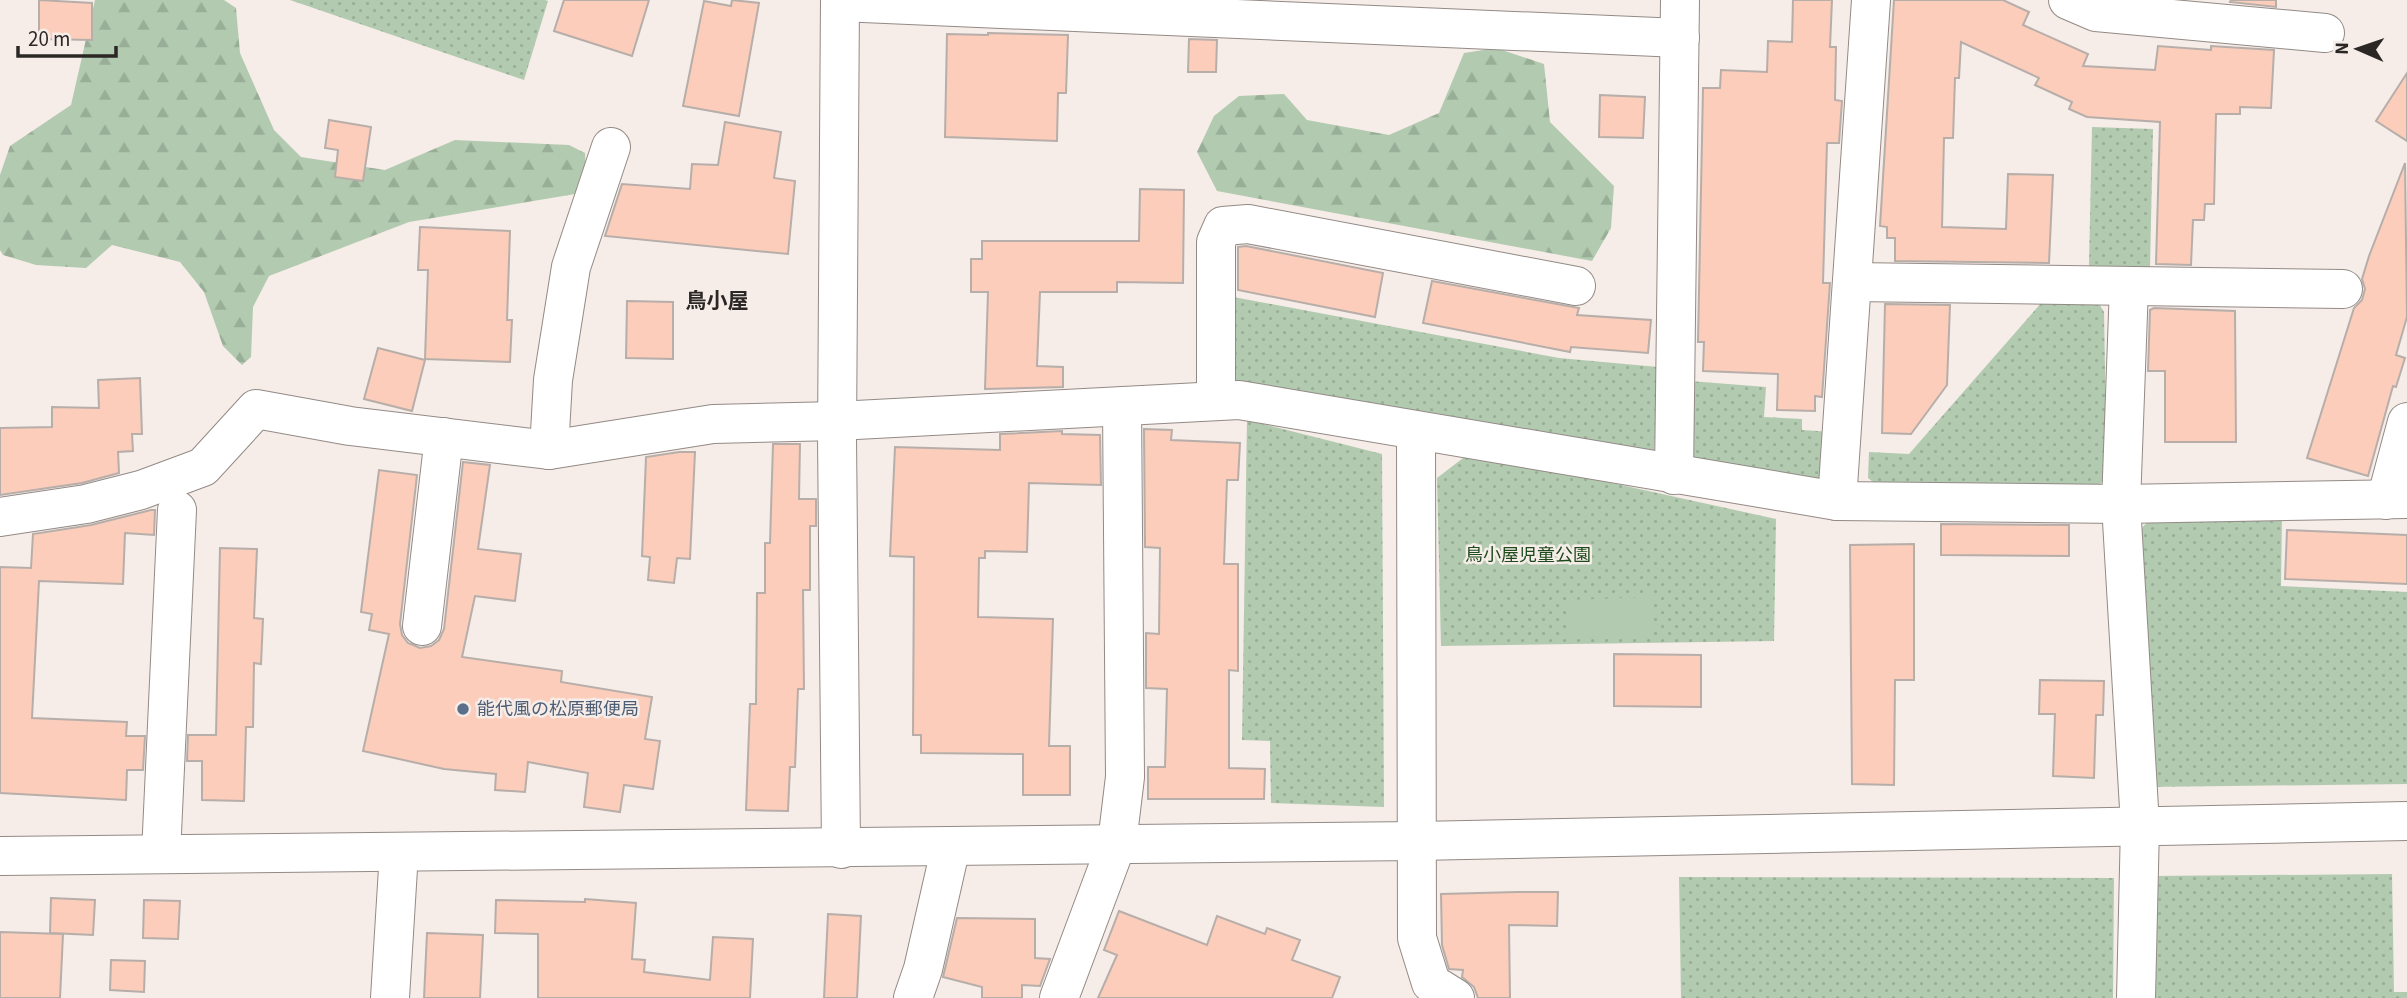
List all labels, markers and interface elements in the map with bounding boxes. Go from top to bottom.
scale bar [18,14,116,58]
north arrow [2323,14,2393,84]
text: 20 m [28,24,70,54]
text: N [2329,42,2356,55]
district label: 鳥小屋 [686,286,749,316]
park label: 鳥小屋児童公園 [1465,543,1591,568]
place label: 能代風の松原郵便局 [477,697,639,722]
marker: 能代風の松原郵便局 [455,701,471,717]

